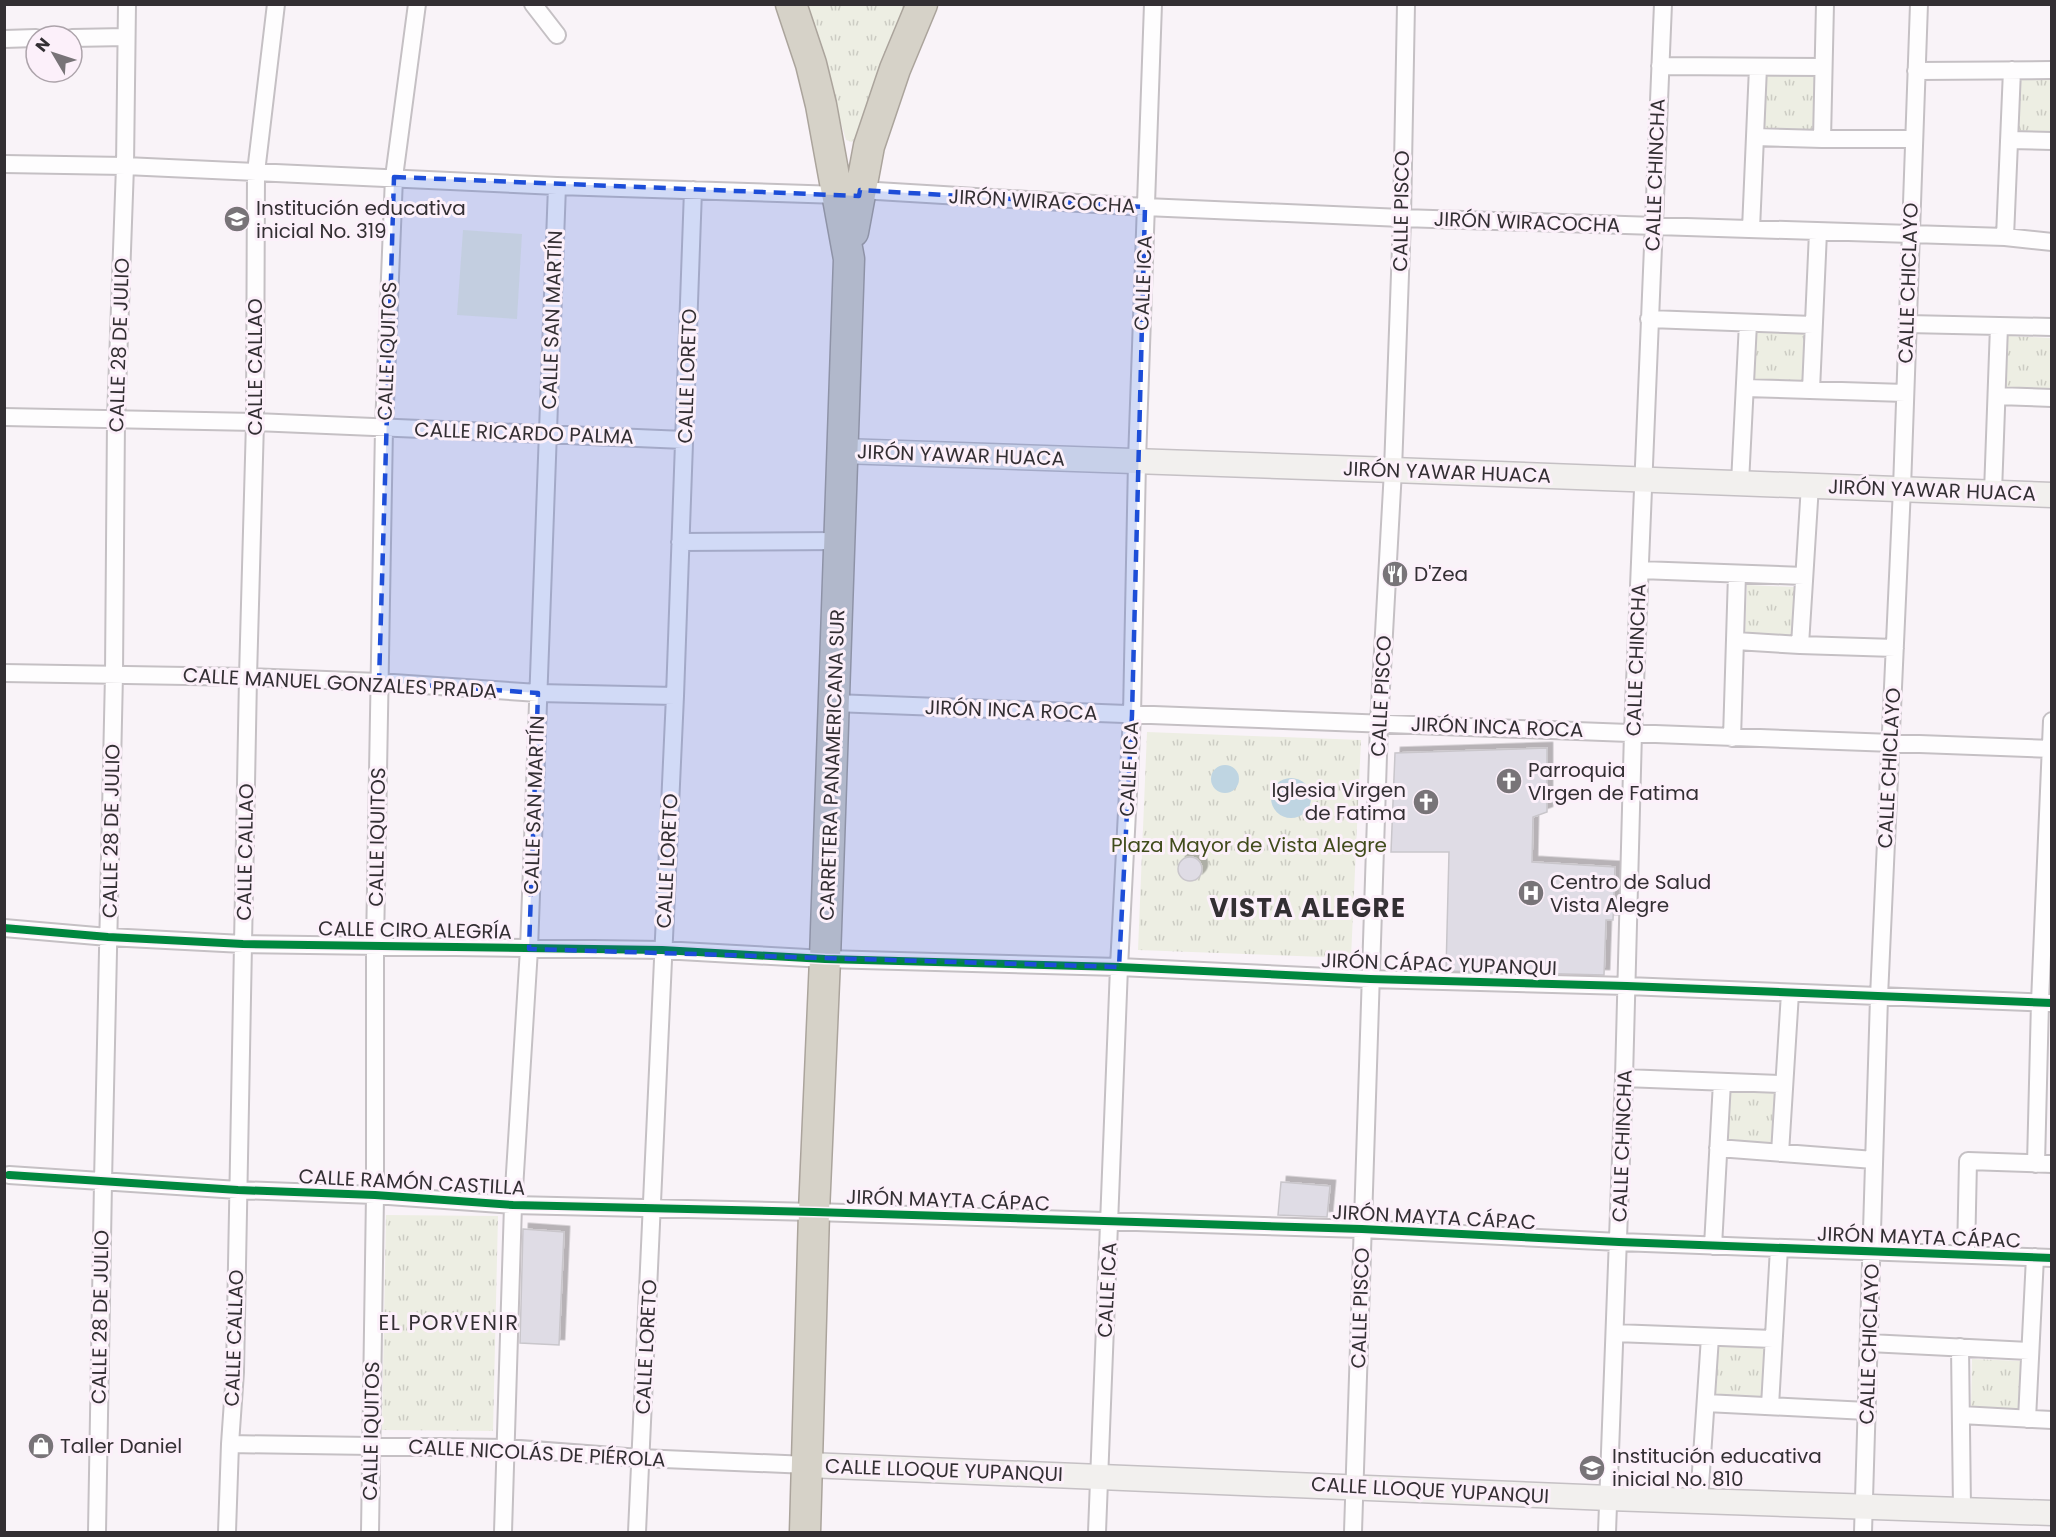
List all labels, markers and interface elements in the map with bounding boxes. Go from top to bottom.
north arrow [24,24,84,84]
text: N [30,33,55,57]
street label: CALLE CHINCHA [1638,98,1672,252]
street label: CALLE PISCO [1386,150,1416,272]
street label: JIRÓN WIRACOCHA [948,182,1136,220]
place label: Institución educativa inicial No. 319 [256,194,466,245]
street label: CALLE CHICLAYO [1891,202,1925,364]
school or university icon: Institución educativa inicial No. 319 [222,204,252,234]
street label: JIRÓN WIRACOCHA [1433,205,1621,239]
street label: CALLE SAN MARTÍN [535,230,569,410]
street label: CALLE ICA [1127,235,1159,331]
street label: CALLE 28 DE JULIO [102,257,136,433]
street label: CALLE IQUITOS [371,281,403,421]
street label: CALLE CALLAO [241,298,269,436]
street label: CALLE LORETO [671,308,703,444]
street label: CALLE RICARDO PALMA [414,415,634,451]
street label: JIRÓN YAWAR HUACA [856,437,1066,473]
street label: JIRÓN YAWAR HUACA [1342,454,1552,490]
street label: JIRÓN YAWAR HUACA [1827,472,2037,508]
restaurant icon: D'Zea [1380,559,1410,589]
place label: D'Zea [1414,560,1468,588]
street label: CALLE CHINCHA [1619,583,1653,737]
street label: CARRETERA PANAMERICANA SUR [813,609,851,921]
street label: CALLE PISCO [1364,635,1398,757]
street label: CALLE MANUEL GONZALES PRADA [182,661,498,705]
street label: CALLE CHICLAYO [1871,687,1907,849]
street label: JIRÓN INCA ROCA [924,693,1098,727]
street label: JIRÓN INCA ROCA [1410,710,1584,744]
street label: CALLE SAN MARTÍN [517,715,551,895]
street label: CALLE ICA [1113,721,1145,817]
street label: CALLE 28 DE JULIO [95,744,127,918]
place label: Parroquia VIrgen de Fatima [1528,756,1699,807]
church icon: Parroquia VIrgen de Fatima [1494,766,1524,796]
street label: CALLE IQUITOS [362,767,392,907]
place label: Iglesia Virgen de Fatima [1271,776,1406,827]
street label: CALLE CALLAO [230,783,260,921]
church icon: Iglesia Virgen de Fatima [1411,787,1441,817]
street label: CALLE LORETO [649,793,685,929]
park label: Plaza Mayor de Vista Alegre [1111,831,1387,859]
place label: Centro de Salud Vista Alegre [1550,868,1711,919]
hospital icon: Centro de Salud Vista Alegre [1516,878,1546,908]
district label: VISTA ALEGRE [1209,890,1407,926]
street label: CALLE CIRO ALEGRÍA [318,914,512,946]
street label: JIRÓN CÁPAC YUPANQUI [1321,946,1557,982]
street label: CALLE CHINCHA [1605,1069,1639,1223]
street label: CALLE RAMÓN CASTILLA [298,1162,526,1202]
street label: JIRÓN MAYTA CÁPAC [845,1182,1051,1218]
street label: JIRÓN MAYTA CÁPAC [1331,1198,1537,1236]
street label: JIRÓN MAYTA CÁPAC [1816,1219,2022,1255]
street label: CALLE 28 DE JULIO [84,1230,116,1404]
street label: CALLE ICA [1091,1242,1123,1338]
street label: CALLE PISCO [1344,1247,1376,1369]
street label: CALLE CHICLAYO [1852,1263,1886,1425]
street label: CALLE CALLAO [218,1269,250,1407]
street label: CALLE LORETO [628,1279,664,1415]
district label: EL PORVENIR [378,1308,520,1337]
street label: CALLE IQUITOS [356,1361,386,1501]
shop icon: Taller Daniel [26,1431,56,1461]
place label: Taller Daniel [60,1432,182,1460]
street label: CALLE NICOLÁS DE PIÉROLA [408,1432,666,1474]
place label: Institución educativa inicial No. 810 [1612,1442,1822,1493]
street label: CALLE LLOQUE YUPANQUI [825,1452,1063,1488]
school or university icon: Institución educativa inicial No. 810 [1577,1453,1607,1483]
street label: CALLE LLOQUE YUPANQUI [1310,1470,1550,1510]

